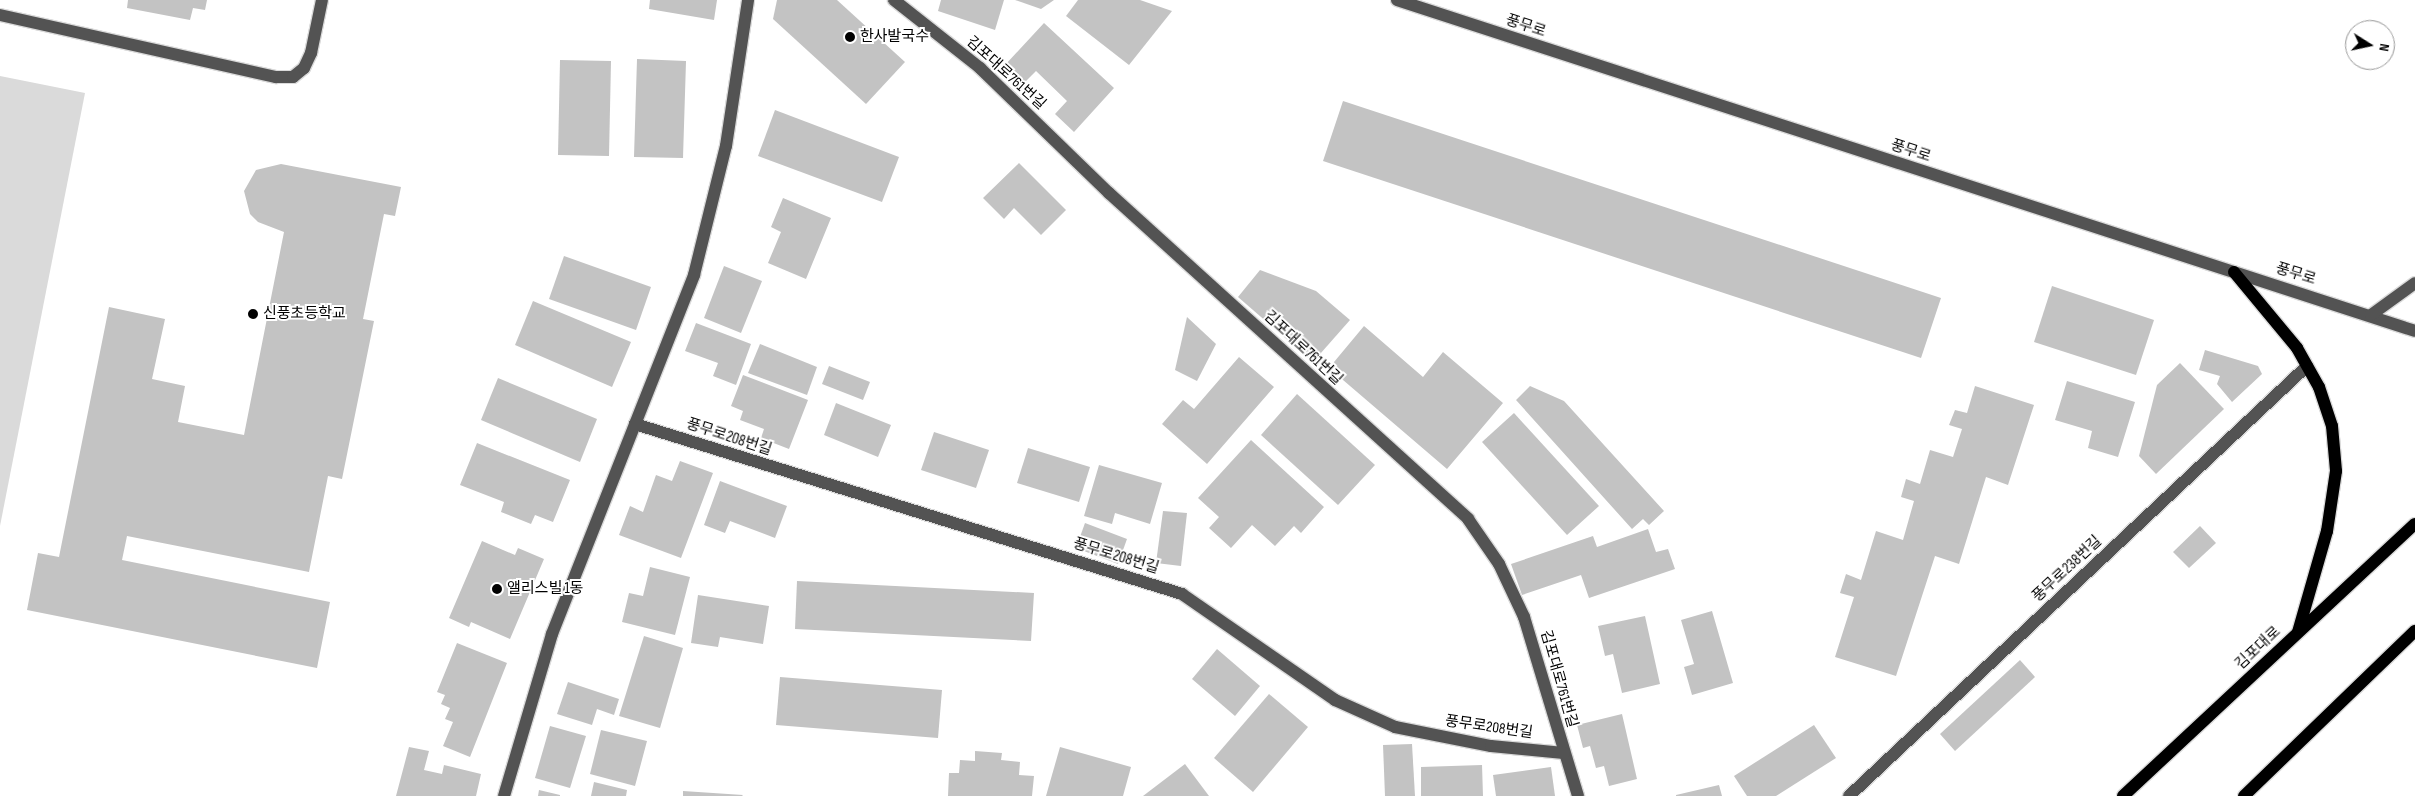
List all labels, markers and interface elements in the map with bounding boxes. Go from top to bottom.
street label: 풍무로 [1504,11,1548,41]
north arrow [2345,20,2395,70]
place label: 한사발국수 [860,28,929,46]
marker: 한사발국수 [844,31,856,43]
street label: 김포대로761번길 [963,33,1049,113]
text: N [2375,42,2393,53]
street label: 풍무로 [1889,136,1933,166]
street label: 풍무로 [2274,259,2318,289]
place label: 신풍초등학교 [263,305,346,323]
street label: 김포대로761번길 [1260,307,1346,389]
marker: 신풍초등학교 [247,308,259,320]
street label: 풍무로208번길 [684,415,774,459]
street label: 풍무로238번길 [2029,532,2105,606]
street label: 풍무로208번길 [1071,534,1161,578]
place label: 앨리스빌 1동 [507,580,584,598]
marker: 앨리스빌 1동 [491,583,503,595]
street label: 김포대로 [2232,623,2284,673]
street label: 김포대로761번길 [1536,628,1582,730]
street label: 풍무로208번길 [1444,712,1534,742]

